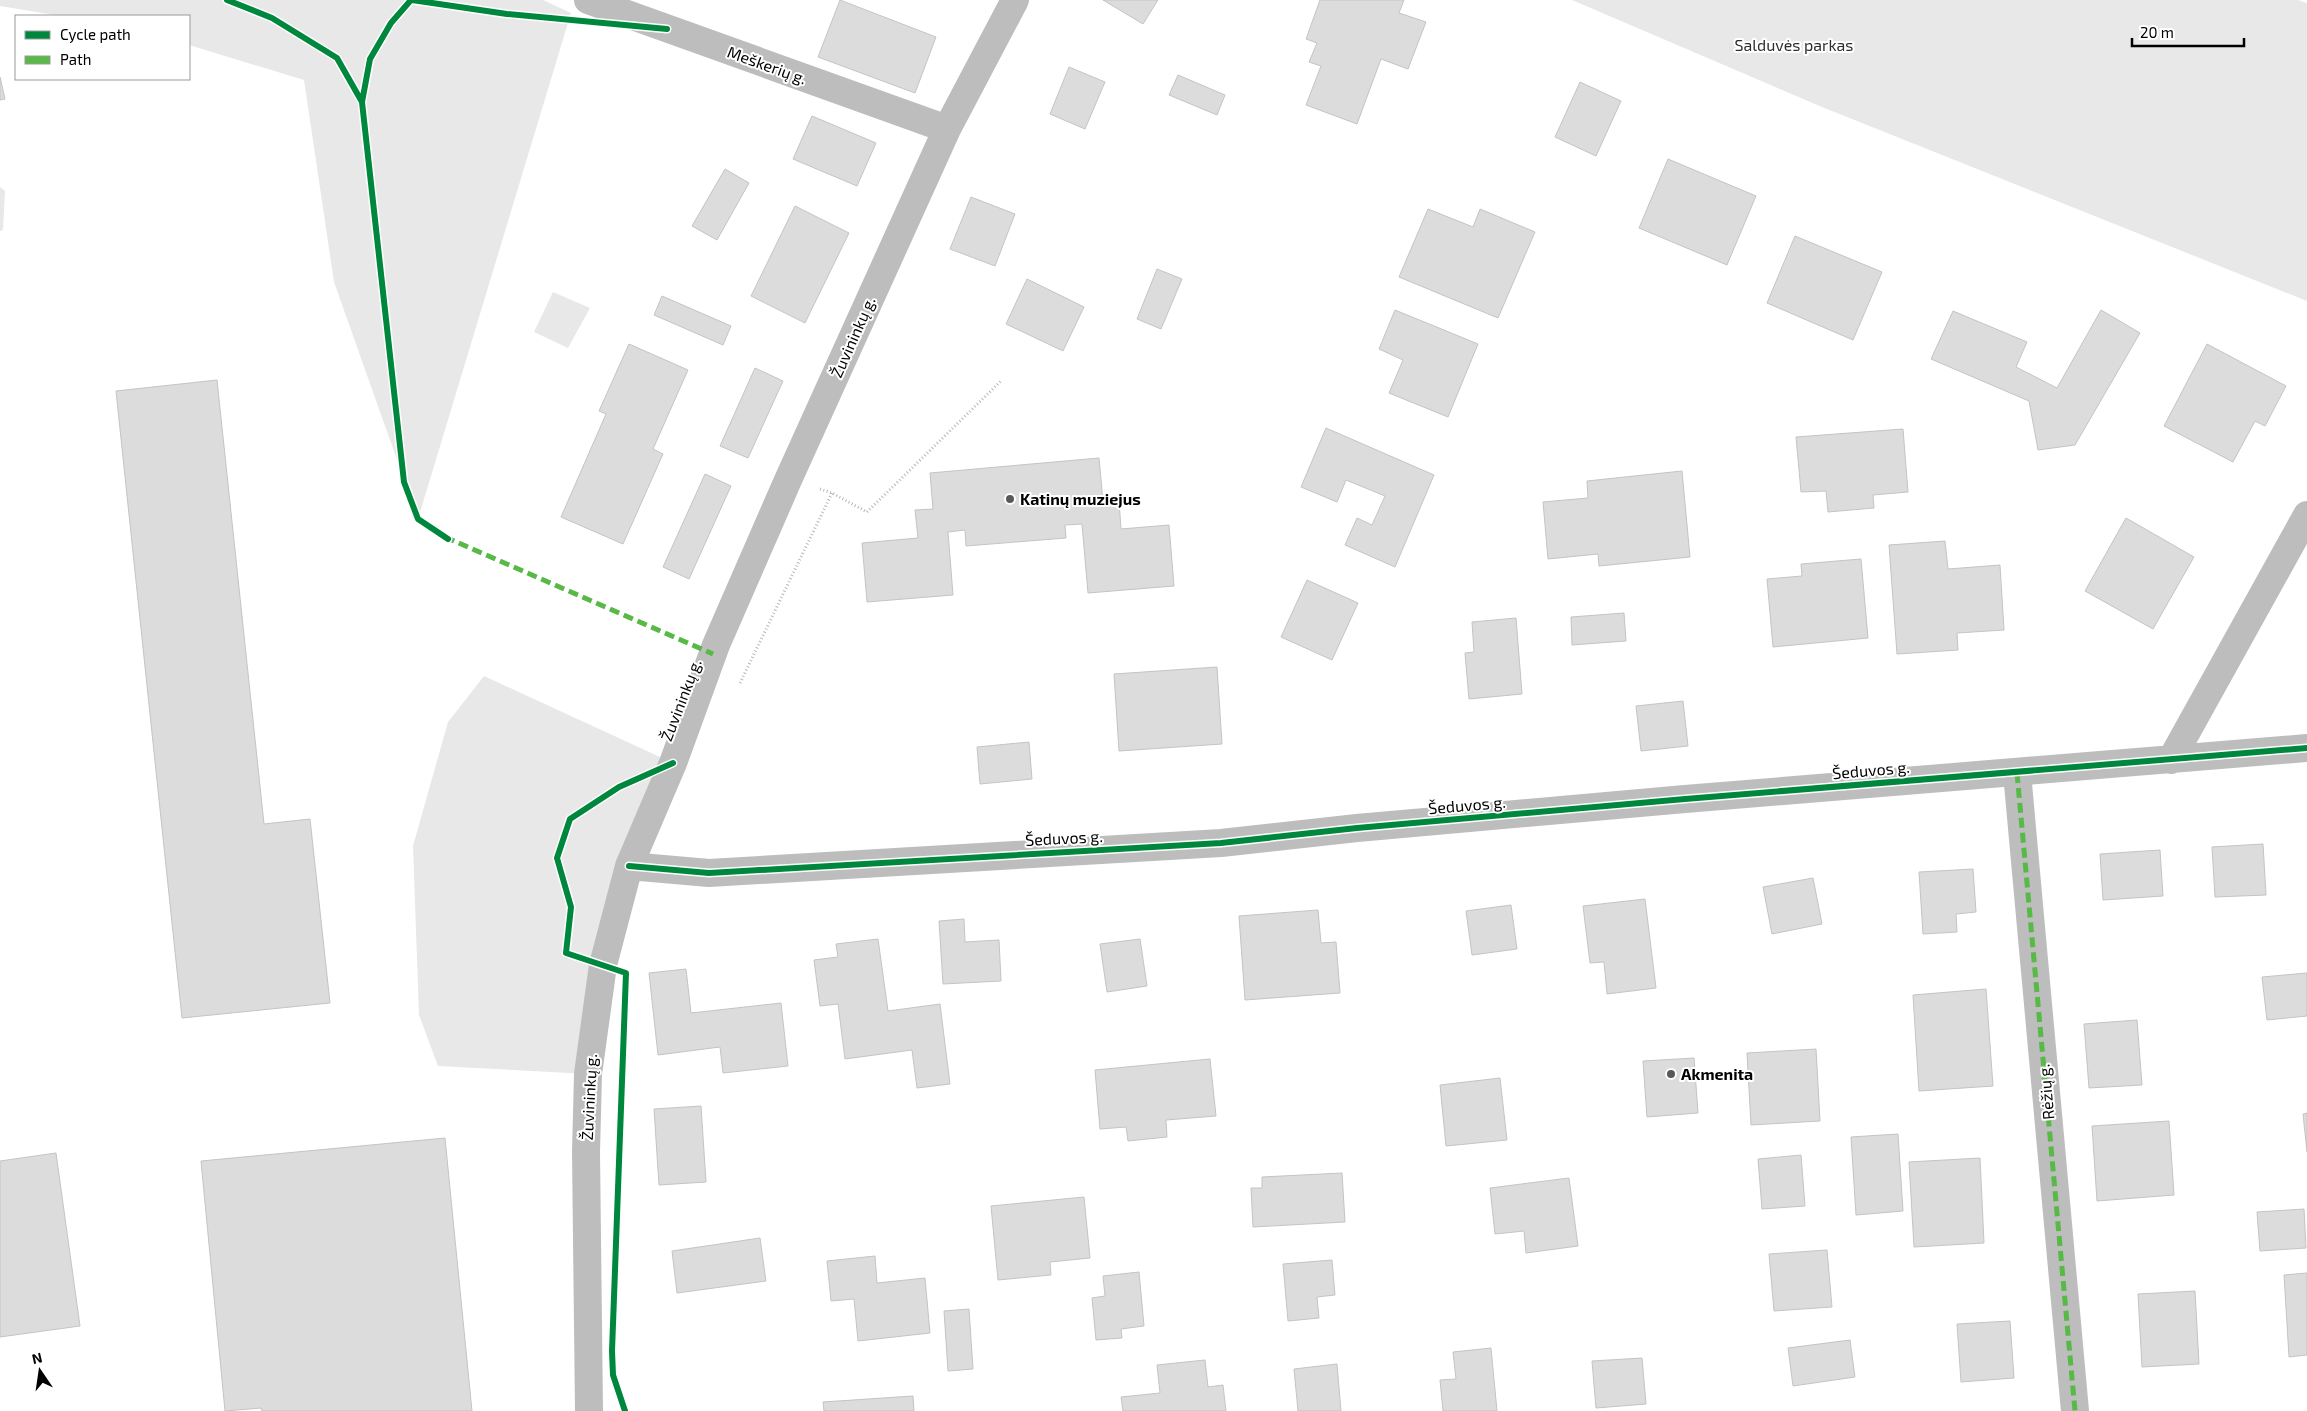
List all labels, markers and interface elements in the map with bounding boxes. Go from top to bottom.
legend [15,15,190,80]
scale bar [2132,15,2244,47]
text: 20 m [2140,23,2174,41]
text: Cycle path [60,25,131,43]
park label: Salduvės parkas [1734,35,1854,54]
street label: Meškerių g. [725,41,809,88]
text: Path [60,50,91,68]
street label: Žuvininkų g. [826,293,879,380]
place label: Katinų muziejus [1020,489,1141,508]
marker: Katinų muziejus [1004,493,1016,505]
street label: Žuvininkų g. [656,656,705,744]
street label: Šeduvos g. [1831,757,1910,782]
street label: Šeduvos g. [1427,792,1506,817]
street label: Šeduvos g. [1025,826,1103,849]
street label: Žuvininkų g. [577,1053,600,1141]
street label: Rėžių g. [2034,1063,2057,1121]
place label: Akmenita [1681,1064,1753,1083]
marker: Akmenita [1665,1068,1677,1080]
north arrow [15,1346,65,1396]
text: N [30,1348,44,1367]

